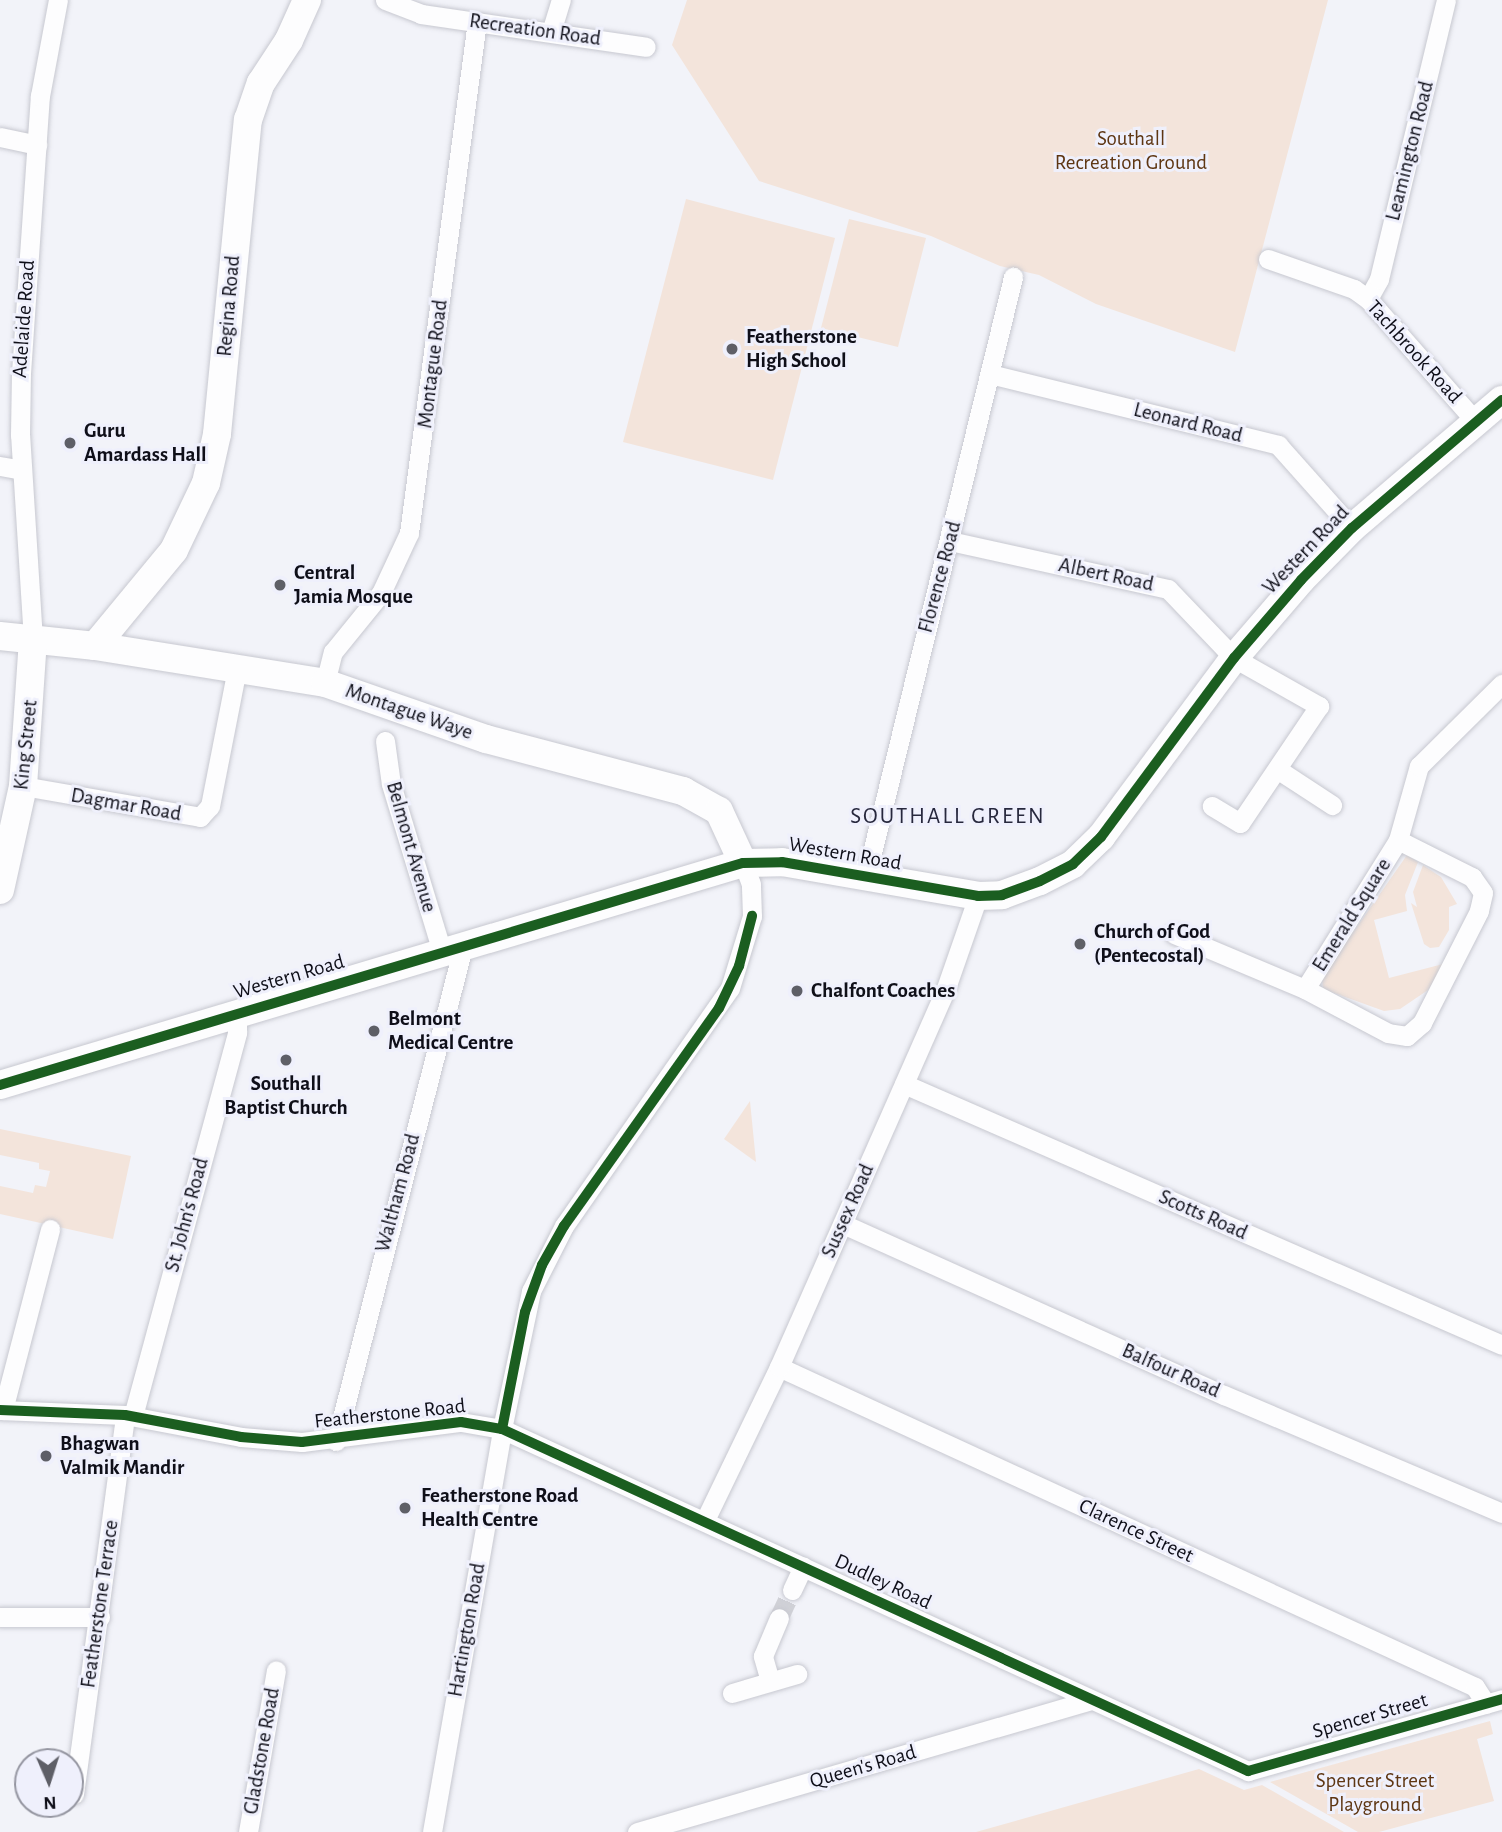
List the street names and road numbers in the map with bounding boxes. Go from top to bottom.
street label: Recreation Road [468,8,602,52]
street label: Leamington Road [1380,79,1440,223]
street label: Regina Road [212,254,246,358]
street label: Adelaide Road [7,259,41,379]
street label: Tachbrook Road [1361,295,1467,409]
street label: Montague Road [413,298,453,430]
street label: Leonard Road [1131,397,1245,449]
street label: Western Road [1257,500,1355,600]
street label: Florence Road [913,518,967,636]
street label: Albert Road [1056,553,1156,597]
street label: Montague Waye [342,678,476,746]
street label: King Street [9,699,43,791]
street label: Belmont Avenue [380,779,442,915]
street label: Dagmar Road [69,783,183,827]
street label: Western Road [787,832,903,876]
street label: Emerald Square [1307,854,1397,976]
street label: Western Road [231,949,347,1005]
street label: Waltham Road [370,1131,426,1255]
street label: St. John's Road [160,1155,214,1275]
street label: Sussex Road [816,1160,880,1262]
street label: Scotts Road [1155,1184,1251,1246]
street label: Balfour Road [1118,1338,1224,1404]
street label: Featherstone Road [313,1394,467,1434]
street label: Clarence Street [1075,1493,1197,1569]
street label: Featherstone Terrace [76,1518,124,1690]
street label: Dudley Road [830,1549,936,1615]
street label: Hartington Road [443,1561,491,1699]
street label: Gladstone Road [238,1686,286,1816]
street label: Spencer Street [1310,1688,1430,1744]
street label: Queen's Road [807,1740,919,1794]

